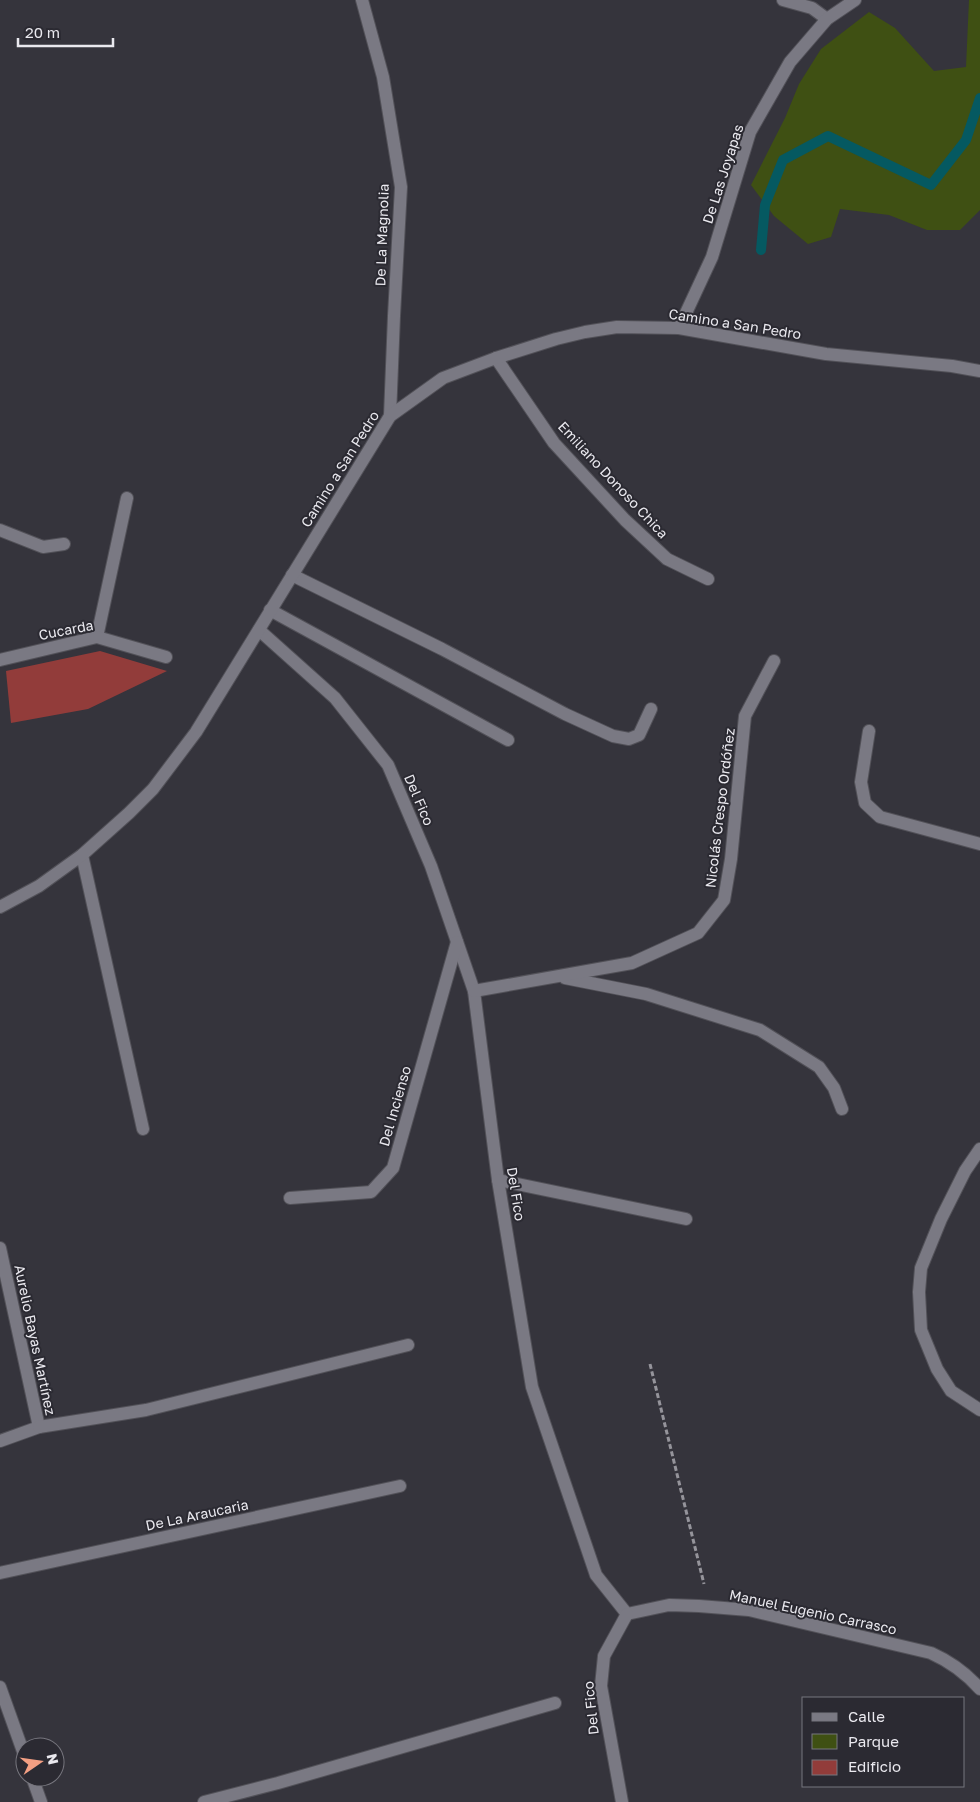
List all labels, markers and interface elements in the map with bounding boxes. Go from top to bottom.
scale bar [18,15,112,47]
text: 20 m [25,23,60,41]
street label: De Las Joyapas [698,122,747,226]
street label: De La Magnolia [371,183,392,287]
street label: Camino a San Pedro [668,305,803,342]
street label: Camino a San Pedro [297,407,382,530]
street label: Emiliano Donoso Chica [555,418,672,542]
street label: Cucarda [37,616,95,643]
street label: Nicolás Crespo Ordóñez [701,727,738,889]
street label: Del Fico [401,772,438,828]
street label: Del Incienso [375,1064,414,1148]
street label: Del Fico [504,1166,529,1222]
street label: Aurelio Bayas Martínez [11,1263,60,1417]
street label: De La Araucaria [144,1495,250,1534]
street label: Manuel Eugenio Carrasco [728,1585,898,1638]
street label: Del Fico [579,1680,602,1736]
legend [802,1697,965,1787]
text: Calle [848,1707,885,1725]
text: Parque [848,1732,899,1750]
north arrow [15,1737,65,1787]
text: N [44,1752,63,1766]
text: Edificio [848,1757,901,1775]

